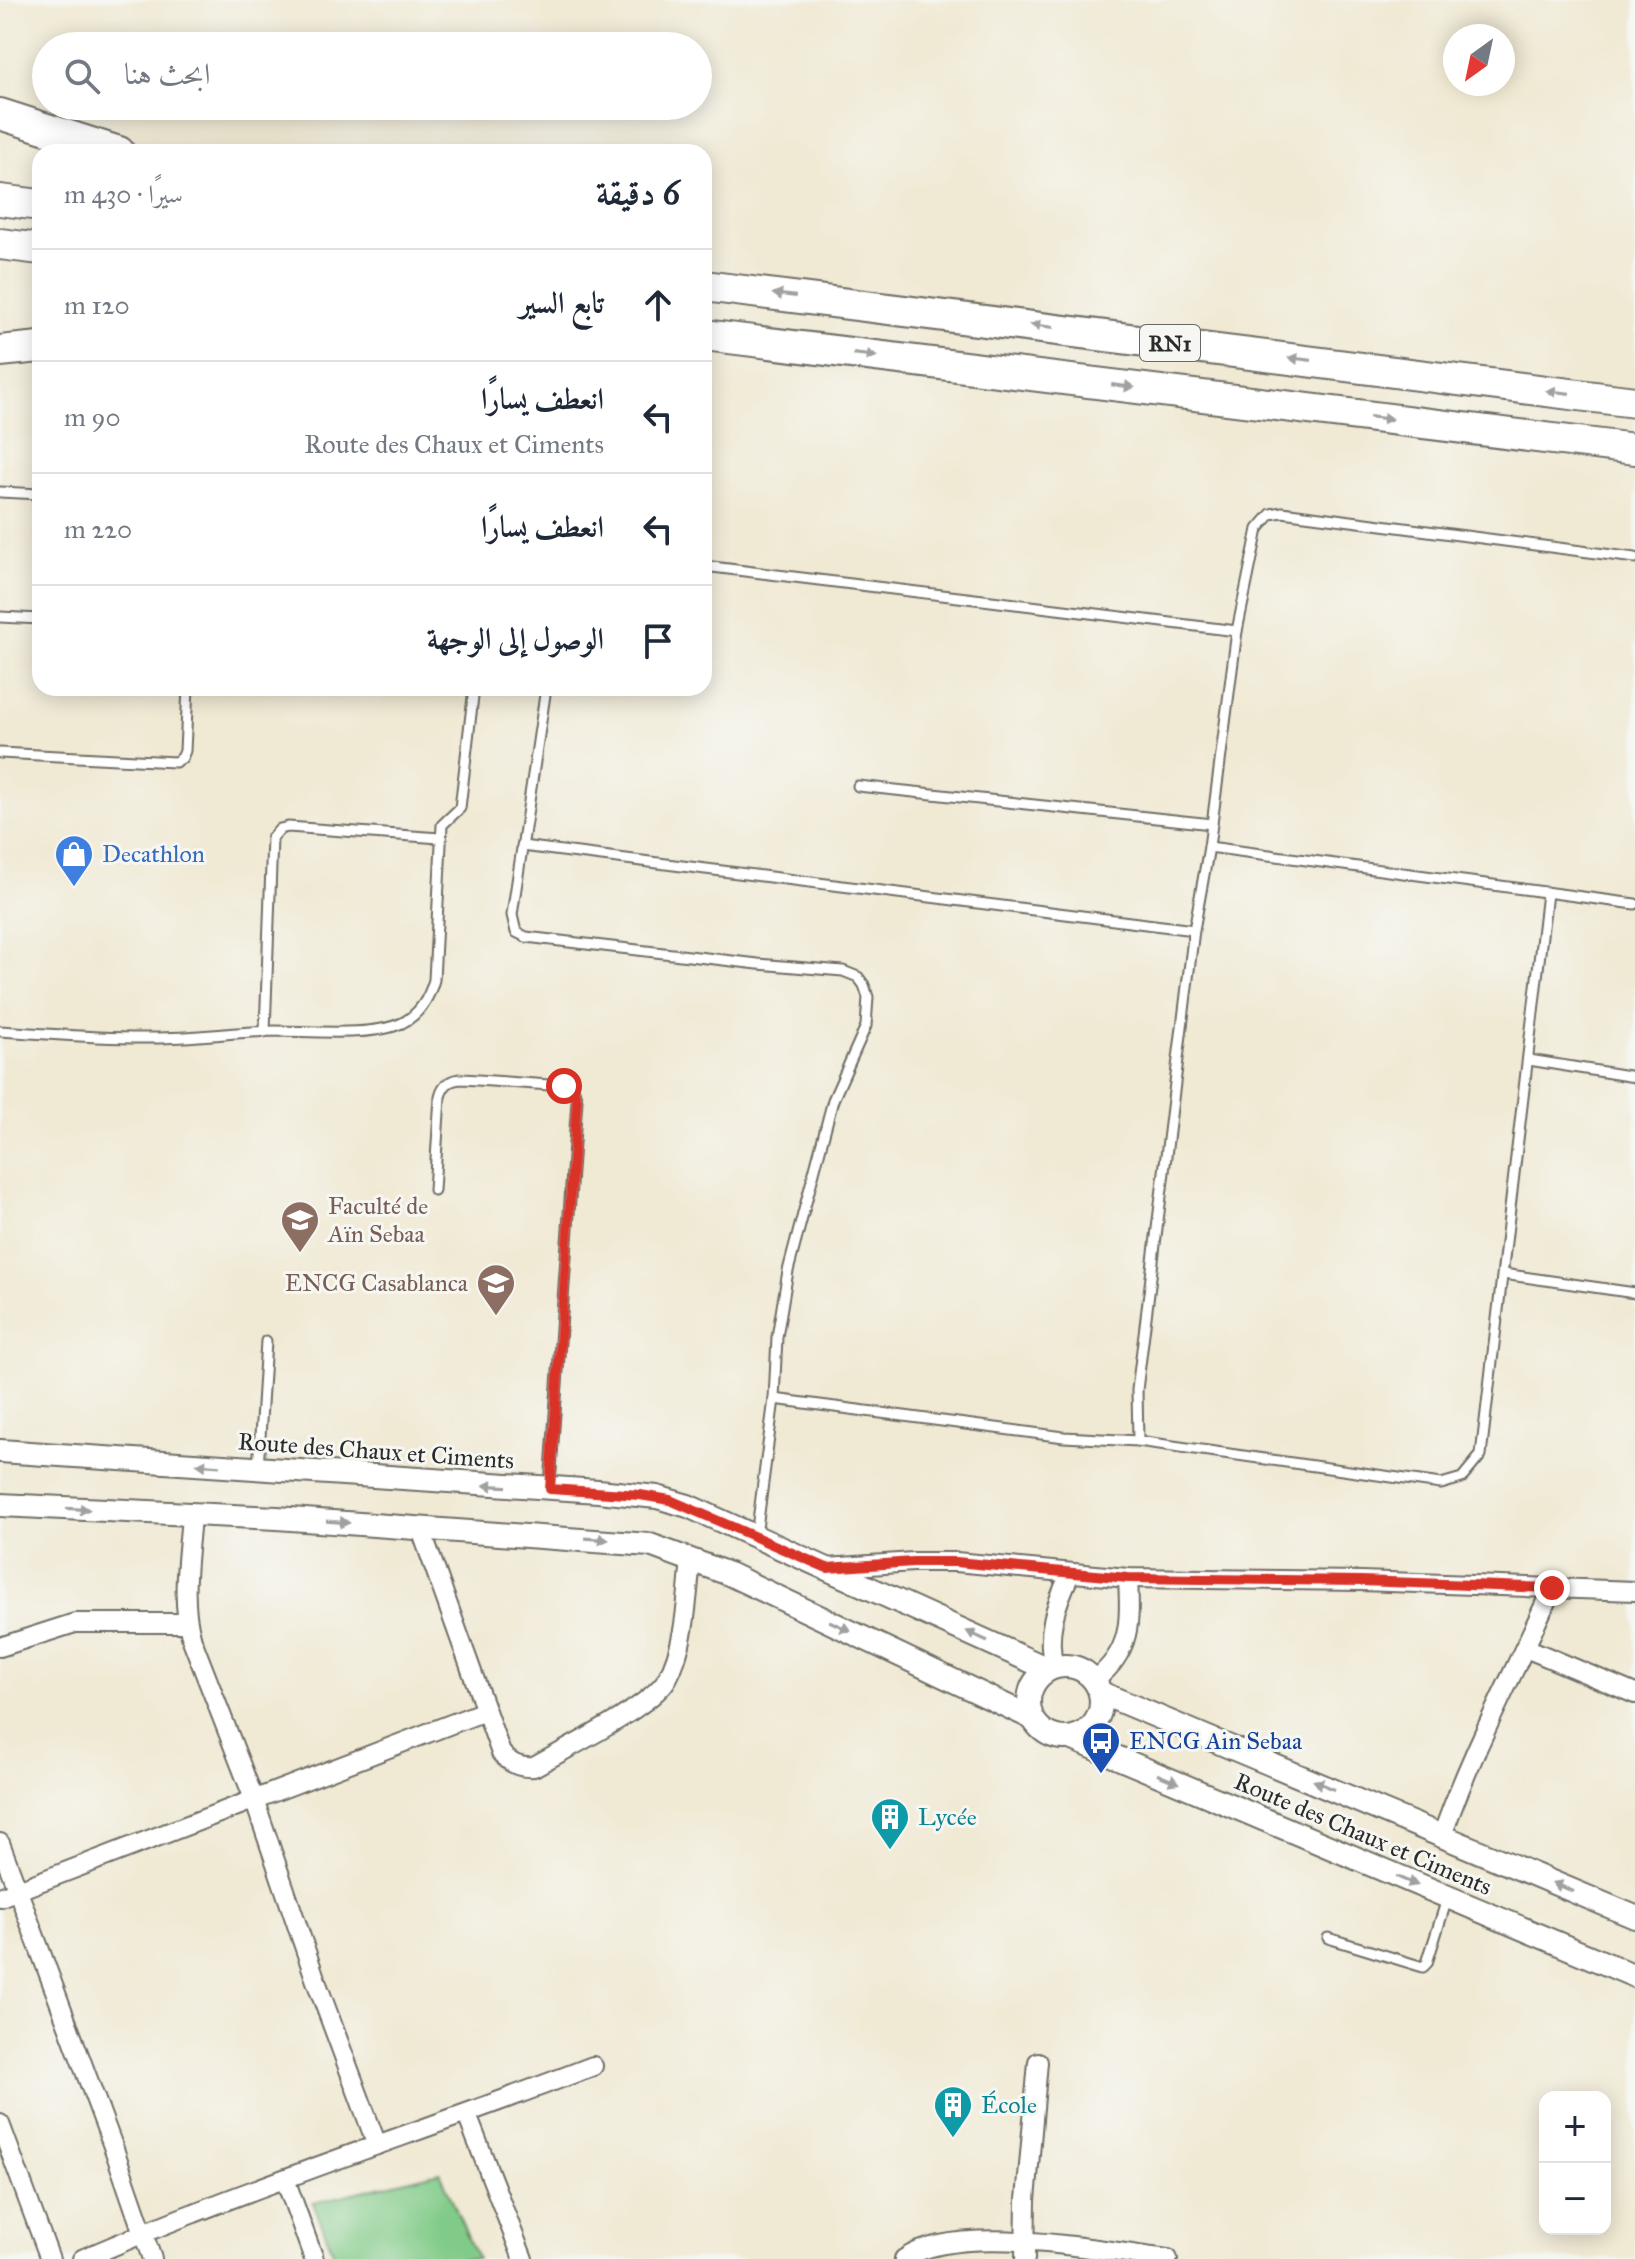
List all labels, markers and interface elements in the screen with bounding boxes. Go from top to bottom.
north arrow [1443,24,1515,96]
search box [32,32,712,120]
icon: search [60,54,104,98]
text: ابحث هنا [124,56,210,92]
text: 6 دقيقة [596,172,680,213]
text: سيرًا · 430 m [64,178,183,210]
icon: ahead [636,283,680,327]
text: تابع السير [519,285,604,321]
one-way arrow [771,288,796,301]
text: 120 m [64,289,130,321]
one-way arrow [1029,320,1054,333]
road number: RN1 [1140,325,1200,361]
one-way arrow [853,348,878,361]
one-way arrow [1287,352,1312,365]
one-way arrow [1111,380,1136,393]
text: انعطف يسارًا [481,381,604,417]
one-way arrow [1545,385,1570,398]
icon: left [636,395,680,439]
text: 90 m [64,401,121,433]
one-way arrow [1369,412,1394,425]
text: Route des Chaux et Ciments [304,428,604,460]
icon: left [636,507,680,551]
text: انعطف يسارًا [481,509,604,545]
text: 220 m [64,513,132,545]
icon: arrive [636,619,680,663]
text: الوصول إلى الوجهة [427,621,604,657]
shop icon: Decathlon [53,833,95,888]
place label: Decathlon [102,839,205,869]
route start [546,1068,582,1104]
place label: Faculté de Aïn Sebaa [327,1191,428,1249]
school or university icon: Faculté de Aïn Sebaa [279,1199,321,1254]
school or university icon: ENCG Casablanca [475,1262,517,1317]
place label: ENCG Casablanca [285,1268,469,1298]
street label: Route des Chaux et Ciments [237,1426,515,1476]
one-way arrow [195,1458,220,1471]
one-way arrow [482,1479,507,1492]
one-way arrow [66,1503,91,1516]
one-way arrow [325,1516,350,1529]
one-way arrow [585,1533,610,1546]
route end [1534,1570,1570,1606]
one-way arrow [828,1619,851,1633]
one-way arrow [965,1629,989,1643]
bus stop icon: ENCG Ain Sebaa [1080,1720,1122,1775]
place label: ENCG Ain Sebaa [1129,1726,1303,1756]
street label: Route des Chaux et Ciments [1230,1766,1496,1902]
one-way arrow [1156,1773,1180,1786]
one-way arrow [1312,1779,1336,1792]
building icon: Lycée [869,1796,911,1851]
place label: Lycée [918,1802,977,1832]
one-way arrow [1396,1875,1419,1888]
one-way arrow [1551,1880,1575,1893]
building icon: École [932,2084,974,2139]
place label: École [981,2090,1037,2120]
map controls [1539,2091,1611,2235]
button: + [1539,2091,1611,2163]
button: − [1539,2163,1611,2235]

